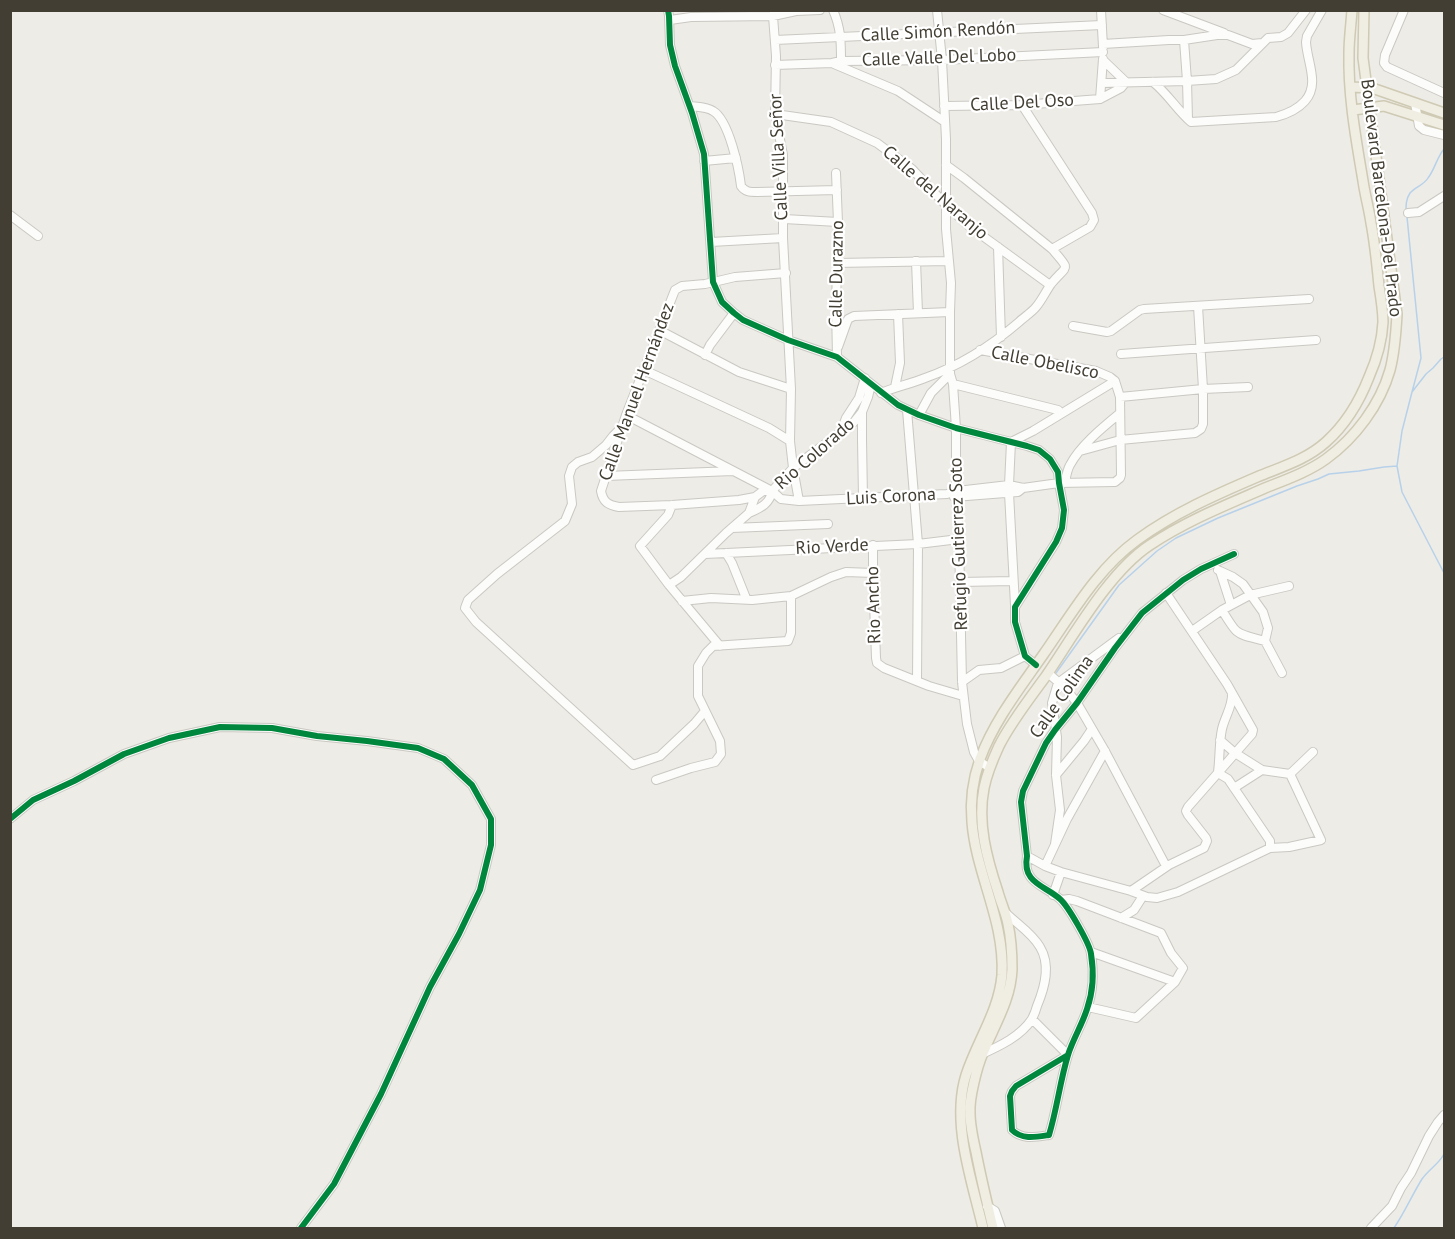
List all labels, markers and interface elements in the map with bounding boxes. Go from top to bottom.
street label: Calle Simón Rendón [860,17,1016,47]
street label: Calle Valle Del Lobo [862,45,1016,71]
street label: Boulevard Barcelona-Del Prado [1356,78,1406,318]
street label: Calle Del Oso [970,89,1074,117]
street label: Calle Villa Señor [765,93,793,221]
street label: Calle del Naranjo [878,141,992,245]
street label: Calle Durazno [825,220,849,328]
street label: Calle Manuel Hernández [595,300,679,484]
street label: Calle Obelisco [989,342,1101,384]
street label: Rio Colorado [771,414,859,494]
street label: Refugio Gutierrez Soto [945,457,973,631]
street label: Luis Corona [846,484,936,510]
street label: Rio Verde [795,534,869,560]
street label: Rio Ancho [862,566,886,644]
street label: Calle Colima [1026,651,1098,743]

